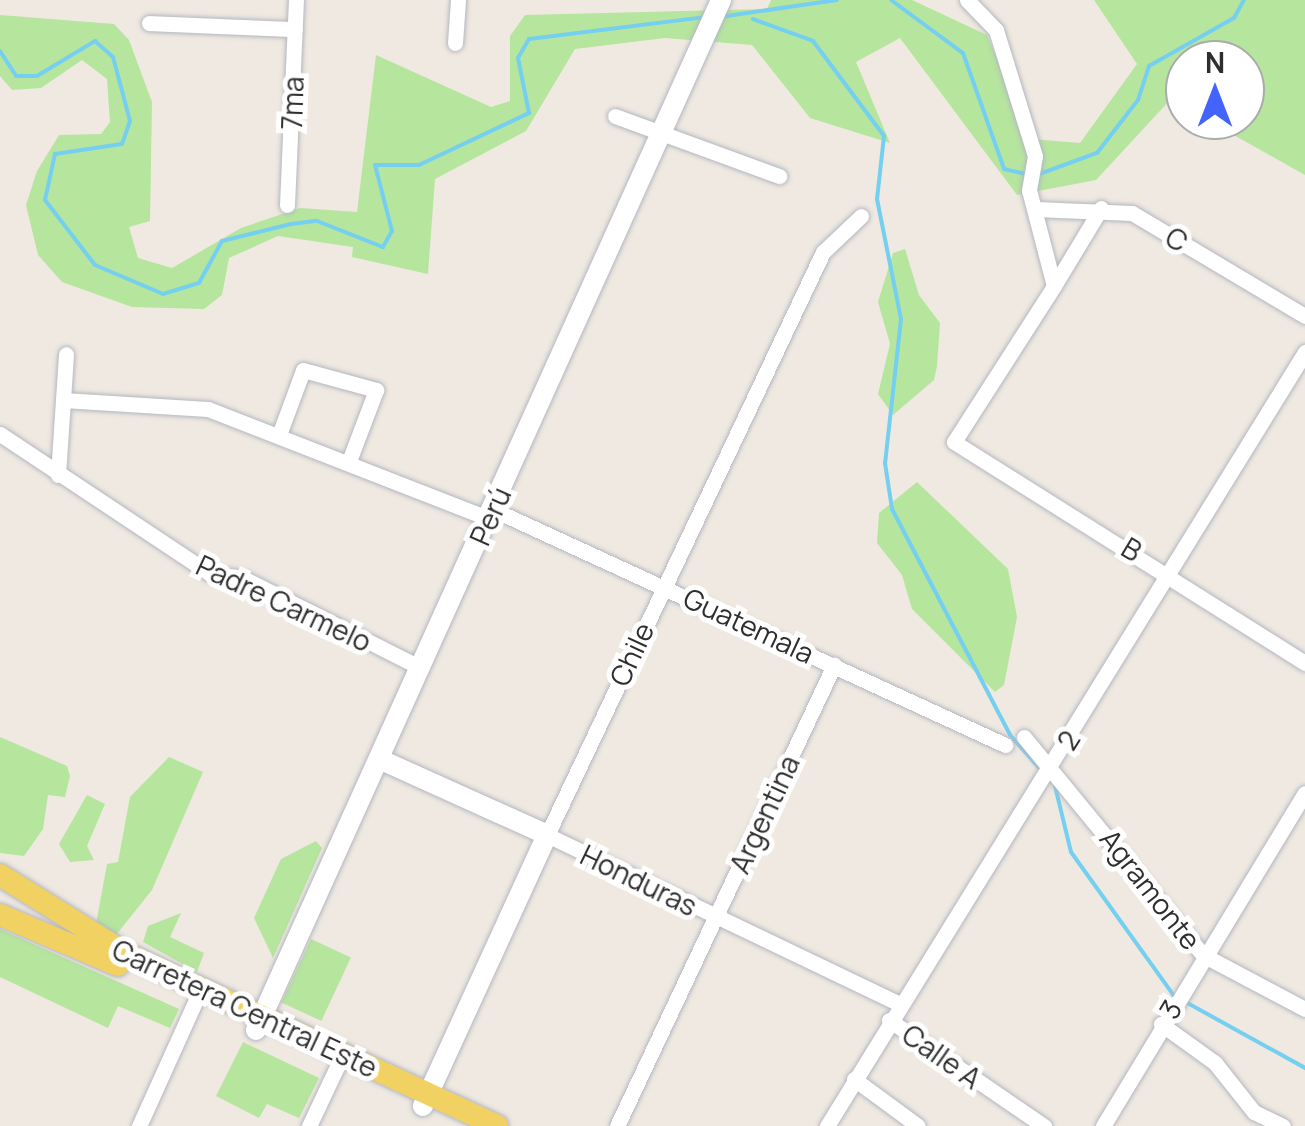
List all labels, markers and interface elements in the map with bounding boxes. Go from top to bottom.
north arrow [1165,40,1265,140]
text: N [1205,43,1225,81]
street label: 7ma [274,76,310,130]
street label: C [1160,219,1194,259]
street label: Perú [462,482,518,550]
street label: B [1116,530,1148,568]
street label: Padre Carmelo [191,548,377,658]
street label: Guatemala [678,580,820,670]
street label: Chile [602,617,660,691]
street label: 2 [1050,724,1086,756]
street label: Argentina [722,750,806,878]
street label: Agramonte [1094,822,1208,956]
street label: Honduras [575,837,703,923]
street label: Carretera Central Este [107,932,383,1084]
street label: 3 [1152,994,1188,1024]
street label: Calle A [896,1017,988,1095]

